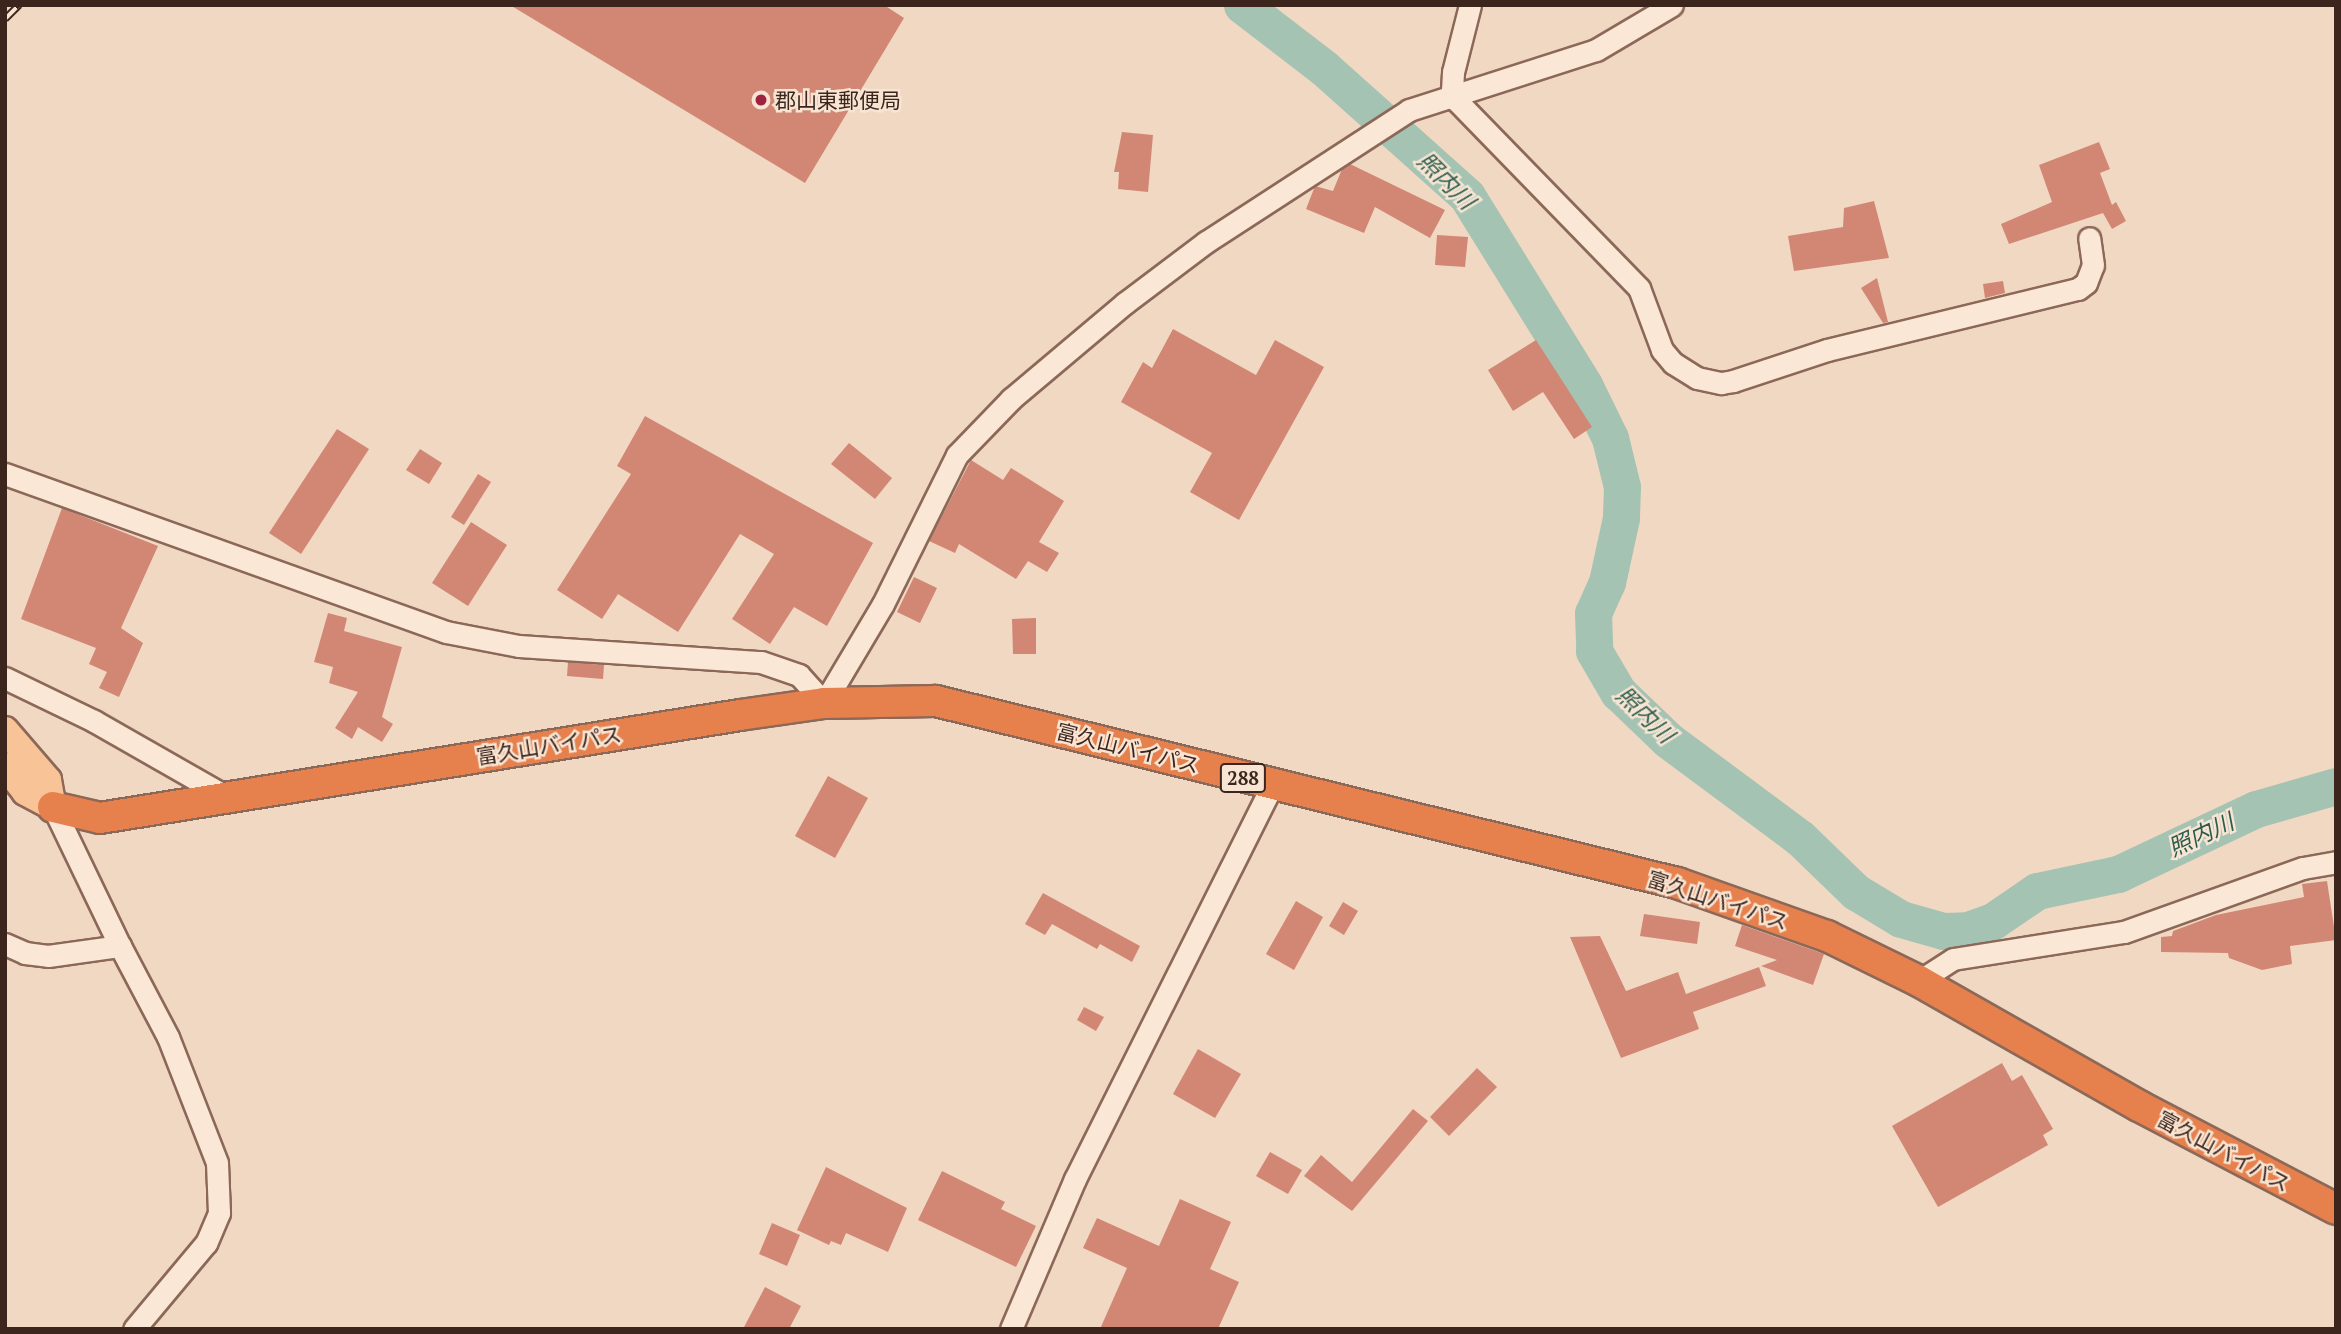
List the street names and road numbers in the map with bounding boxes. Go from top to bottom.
street label: 富久山バイパス [1054,718,1202,778]
street label: 富久山バイパス [474,721,624,769]
road number: 288 [1218,762,1268,793]
street label: 富久山バイパス [1644,865,1792,935]
street label: 富久山バイパス [2153,1105,2295,1197]

